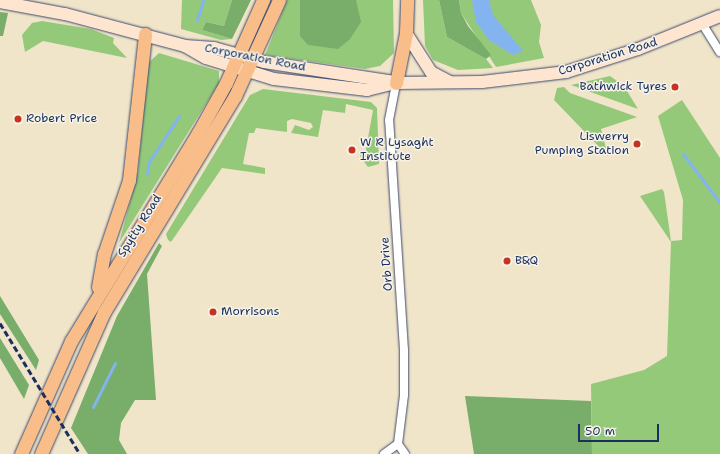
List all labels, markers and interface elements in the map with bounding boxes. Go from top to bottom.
street label: Corporation Road [557,35,659,79]
street label: Corporation Road [203,41,307,75]
place label: Bathwick Tyres [580,80,667,94]
marker: Bathwick Tyres [670,82,680,92]
place label: Robert Price [26,112,97,126]
marker: Robert Price [13,114,23,124]
place label: Liswerry Pumping Station [535,130,629,158]
place label: W R Lysaght Institute [360,136,434,164]
marker: Liswerry Pumping Station [632,139,642,149]
marker: W R Lysaght Institute [347,145,357,155]
street label: Spytty Road [115,192,165,260]
street label: Orb Drive [378,236,396,292]
place label: B&Q [515,254,538,268]
marker: B&Q [502,256,512,266]
place label: Morrisons [221,305,280,319]
marker: Morrisons [208,307,218,317]
scale bar [580,416,661,442]
text: 50 m [585,423,615,439]

